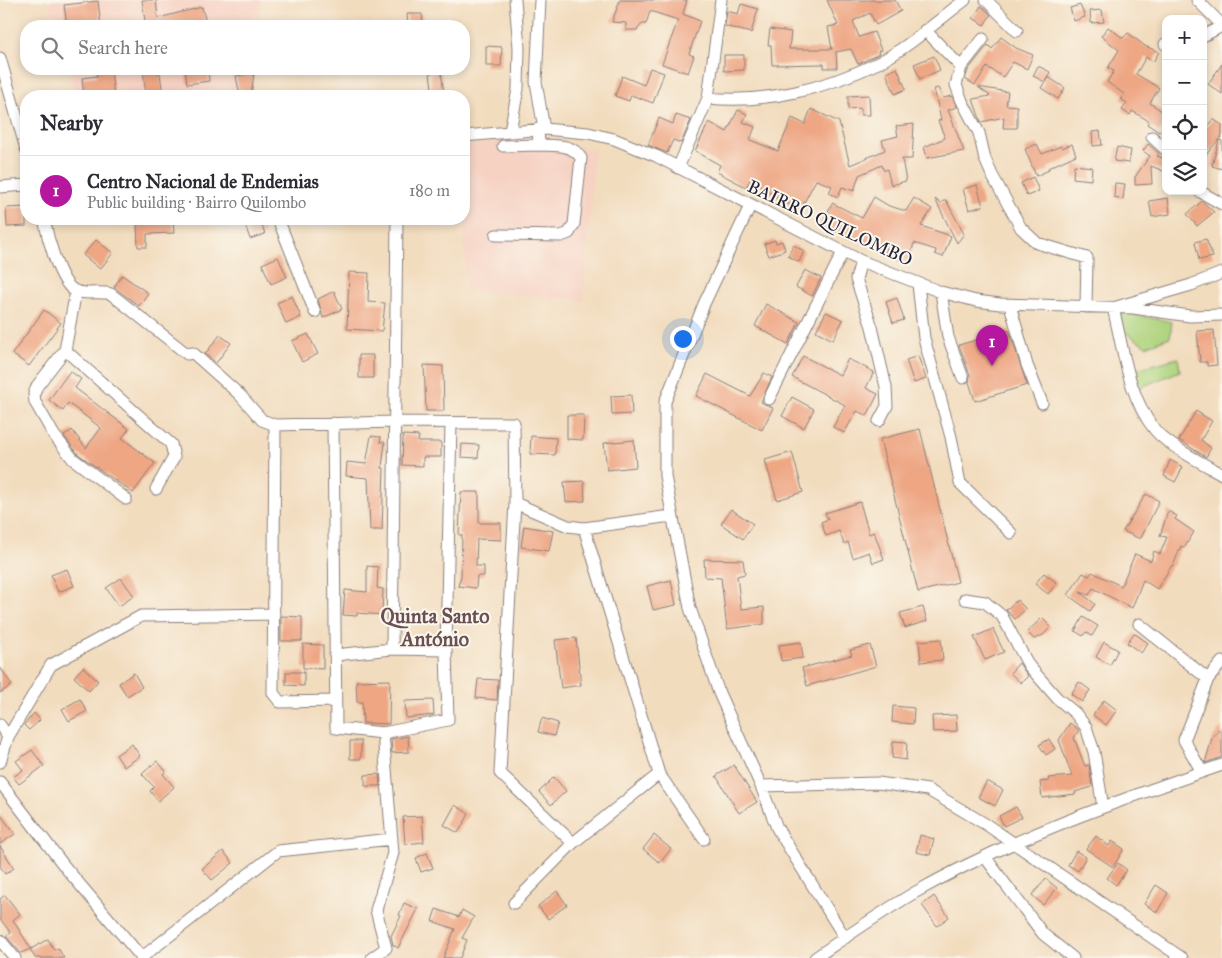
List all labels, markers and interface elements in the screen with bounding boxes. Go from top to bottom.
map controls [1162,15,1207,195]
button: + [1162,15,1207,60]
search box [20,20,470,75]
icon: search [38,34,66,62]
text: Search here [78,36,168,59]
button: − [1162,60,1207,105]
button: locate [1162,105,1207,150]
text: Nearby [40,110,103,136]
button: layers [1162,150,1207,195]
text: Centro Nacional de Endemias [87,170,319,193]
street label: BAIRRO QUILOMBO [744,175,916,271]
text: 1 [53,181,59,200]
text: 180 m [409,181,450,200]
text: Public building · Bairro Quilombo [87,193,306,212]
pin: 1 [976,325,1008,366]
your location [670,326,696,352]
district label: Quinta Santo António [381,604,489,651]

